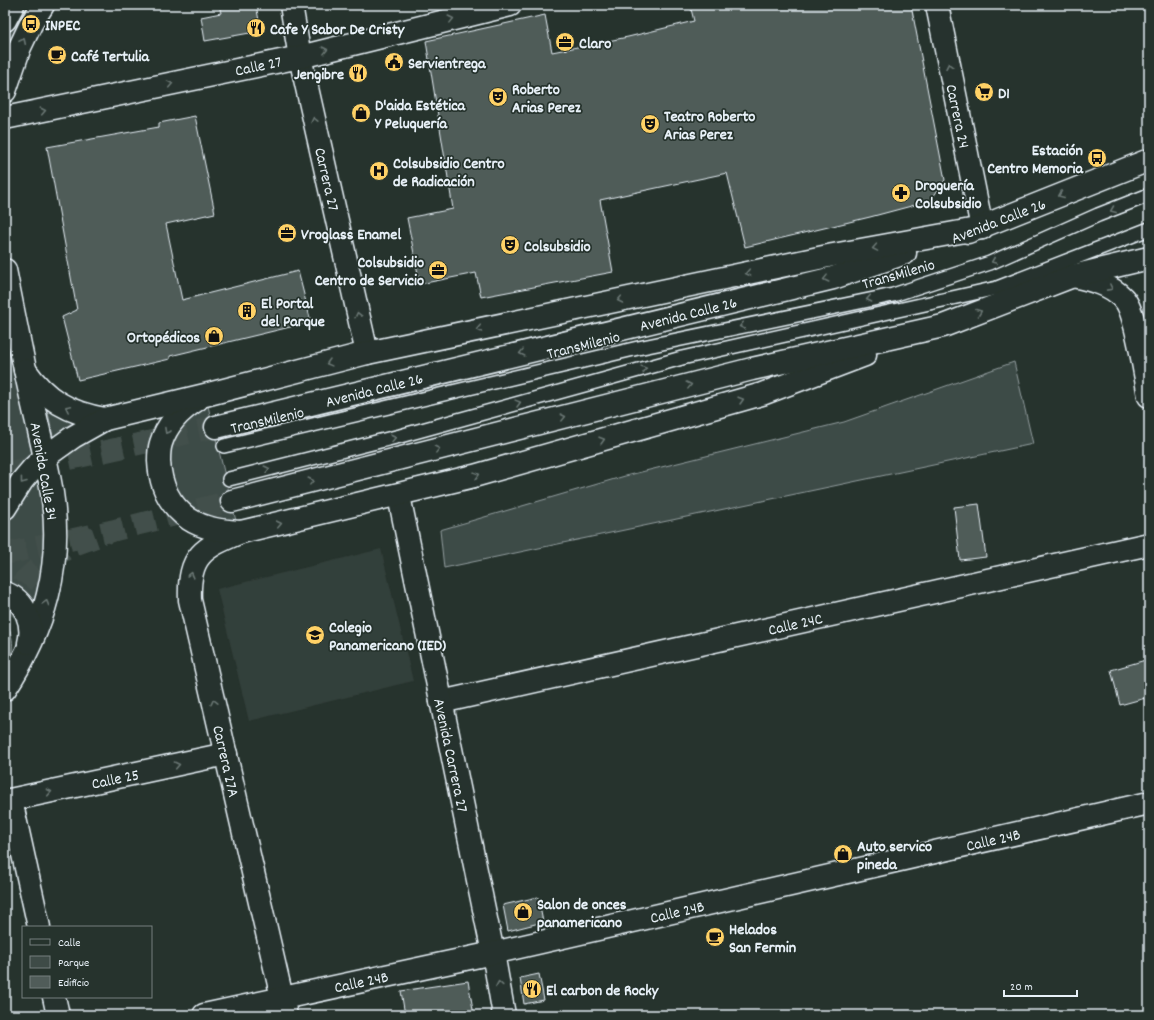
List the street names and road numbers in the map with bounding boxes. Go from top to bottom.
street label: Calle 27 [233,51,284,84]
street label: Carrera 24 [939,82,975,151]
street label: Carrera 27 [307,146,344,214]
street label: Avenida Calle 26 [948,194,1050,251]
street label: TransMilenio [860,254,938,297]
street label: Avenida Calle 26 [637,292,740,339]
street label: TransMilenio [545,326,623,367]
street label: Avenida Calle 26 [323,368,426,415]
street label: TransMilenio [229,402,306,441]
street label: Avenida Calle 34 [23,421,62,522]
street label: Calle 24C [766,608,825,643]
street label: Avenida Carrera 27 [426,696,473,815]
street label: Carrera 27A [205,723,244,800]
street label: Calle 25 [90,764,141,797]
street label: Calle 24B [964,824,1023,859]
street label: Calle 24B [648,896,707,931]
street label: Calle 24B [332,966,391,1000]

